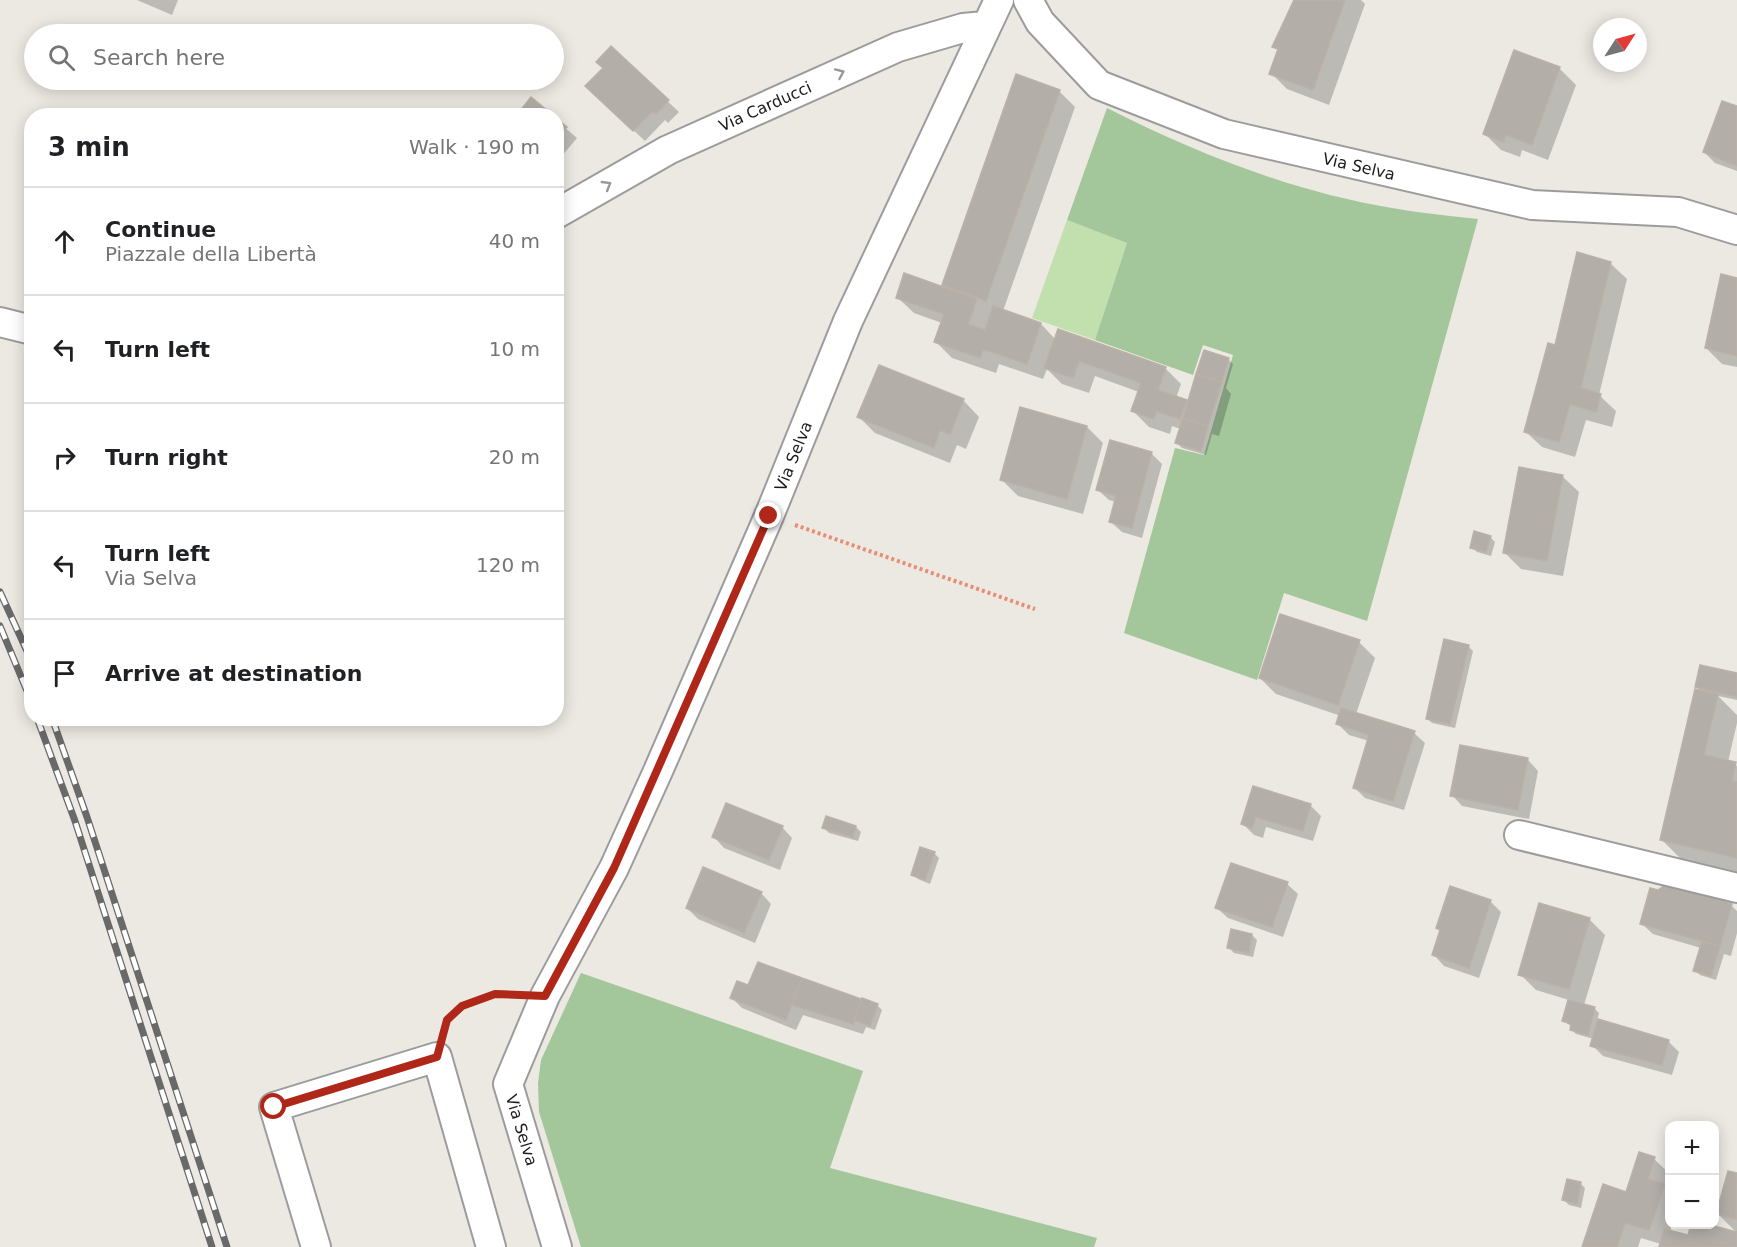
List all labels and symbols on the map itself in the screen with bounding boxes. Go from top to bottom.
north arrow [1593,18,1647,72]
one-way arrow [833,69,844,81]
street label: Via Carducci [716,78,815,135]
street label: Via Selva [1321,149,1397,184]
one-way arrow [601,180,611,192]
street label: Via Selva [771,418,816,494]
route end [755,502,781,528]
street label: Via Selva [502,1092,541,1168]
route start [260,1093,286,1119]

